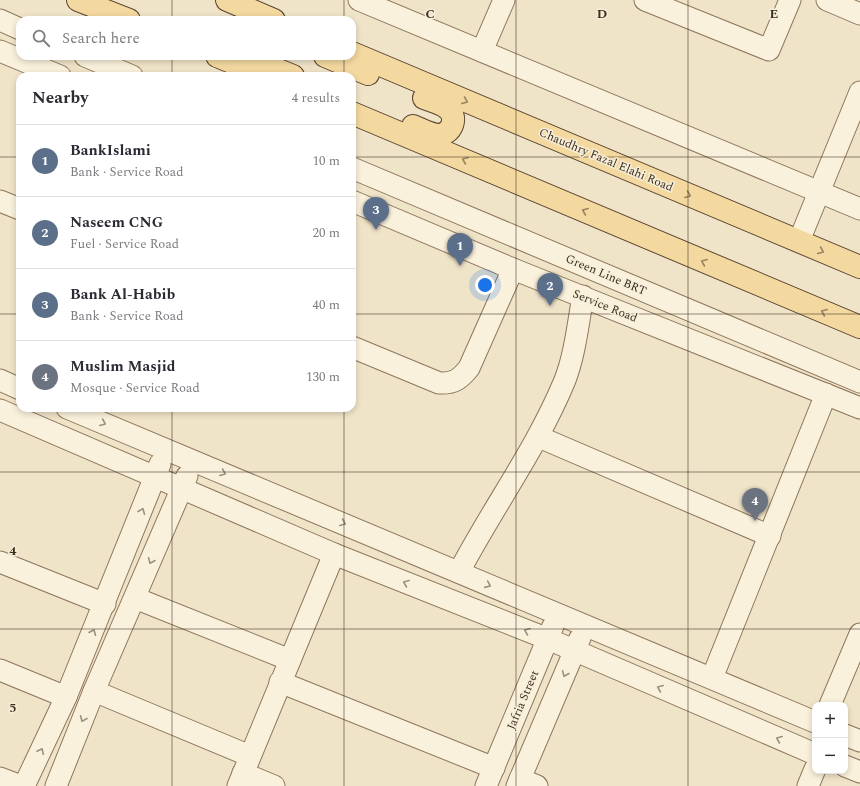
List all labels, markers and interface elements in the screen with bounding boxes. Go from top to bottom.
text: C [425,4,435,24]
text: D [597,4,607,24]
text: E [770,4,779,24]
search box [16,16,356,60]
icon: search [30,27,52,49]
text: Search here [62,27,140,50]
text: Nearby [32,85,88,111]
text: 4 results [292,88,340,108]
one-way arrow [462,96,469,104]
street label: Chaudhry Fazal Elahi Road [536,123,676,197]
text: BankIslami [70,139,151,162]
text: 1 [41,151,49,171]
text: 10 m [313,151,340,171]
one-way arrow [461,157,468,165]
text: Bank · Service Road [70,162,183,182]
one-way arrow [684,190,692,198]
pin: 3 [363,197,389,230]
one-way arrow [581,208,589,216]
text: Naseem CNG [70,211,163,234]
text: 2 [41,223,49,243]
text: 20 m [313,223,340,243]
pin: 1 [447,233,473,266]
text: Fuel · Service Road [70,234,179,254]
one-way arrow [816,246,824,254]
street label: Green Line BRT [562,249,650,301]
one-way arrow [701,258,708,266]
pin: 2 [537,273,563,306]
your location [475,275,495,295]
text: Bank Al-Habib [70,283,175,306]
street label: Service Road [570,284,640,328]
text: 3 [41,295,49,315]
text: 40 m [313,295,340,315]
text: Bank · Service Road [70,306,183,326]
one-way arrow [821,309,829,317]
text: Muslim Masjid [70,355,175,378]
text: 4 [41,367,49,387]
text: 130 m [306,367,340,387]
text: Mosque · Service Road [70,378,200,398]
one-way arrow [98,418,106,426]
one-way arrow [219,468,226,476]
pin: 4 [742,488,768,521]
one-way arrow [137,508,145,515]
one-way arrow [338,518,346,526]
text: 4 [9,541,17,561]
one-way arrow [148,556,156,564]
one-way arrow [403,579,410,587]
one-way arrow [484,580,491,588]
one-way arrow [88,628,96,636]
one-way arrow [524,628,532,636]
street label: Jafria Street [502,667,544,733]
one-way arrow [562,669,570,677]
one-way arrow [656,684,663,692]
text: 5 [9,698,17,718]
map controls [812,702,848,774]
button: + [812,702,848,738]
one-way arrow [79,715,87,722]
one-way arrow [776,735,783,743]
button: − [812,738,848,774]
one-way arrow [36,747,44,755]

